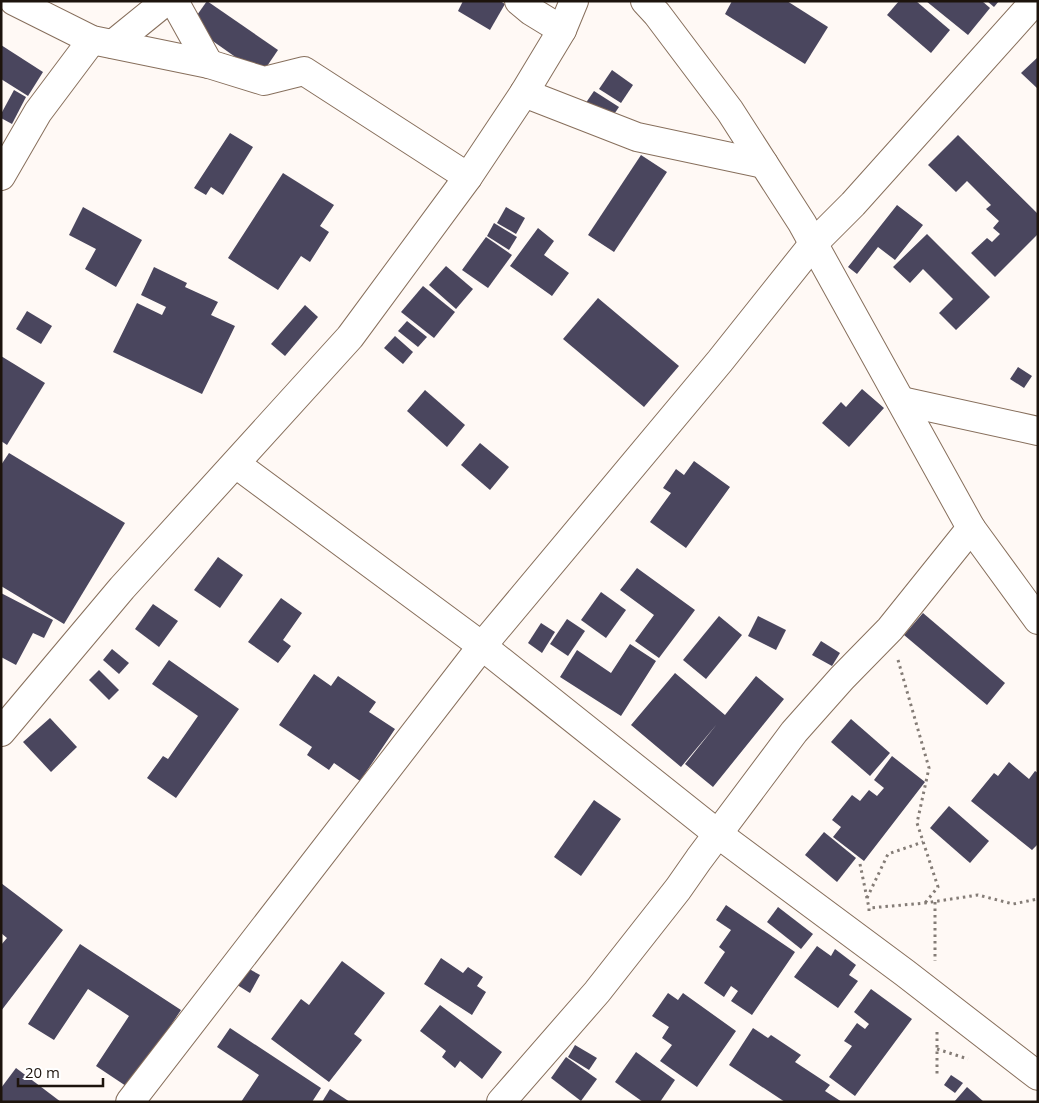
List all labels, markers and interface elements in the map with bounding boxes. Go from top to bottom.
scale bar [18,1056,102,1088]
text: 20 m [25,1062,60,1082]

